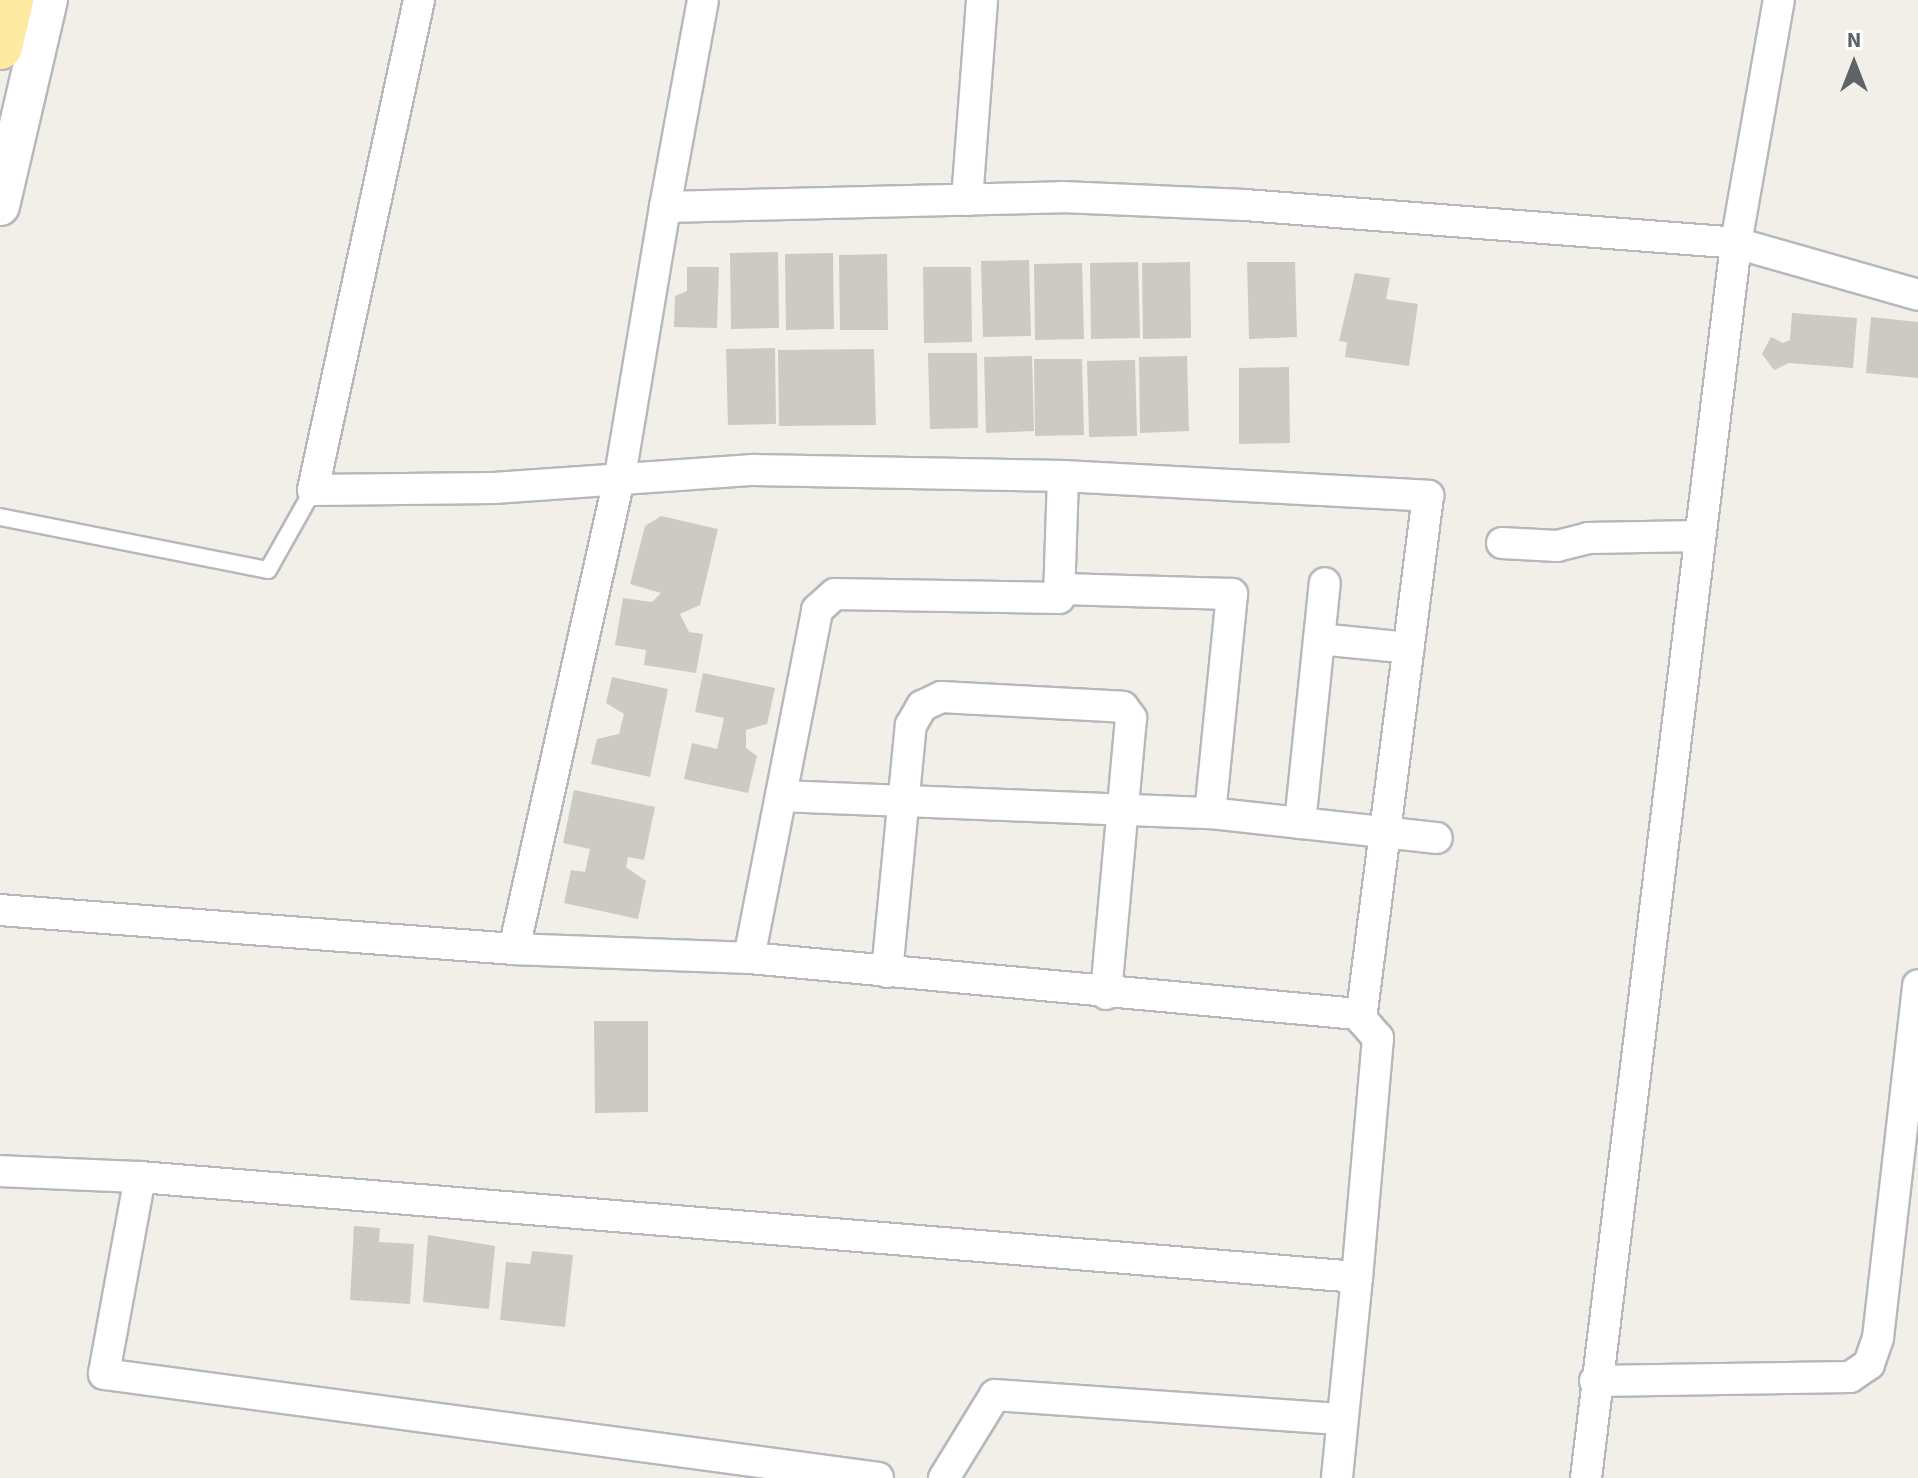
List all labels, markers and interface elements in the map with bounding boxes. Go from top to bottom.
north arrow [1814,24,1894,104]
text: N [1847,24,1861,56]

